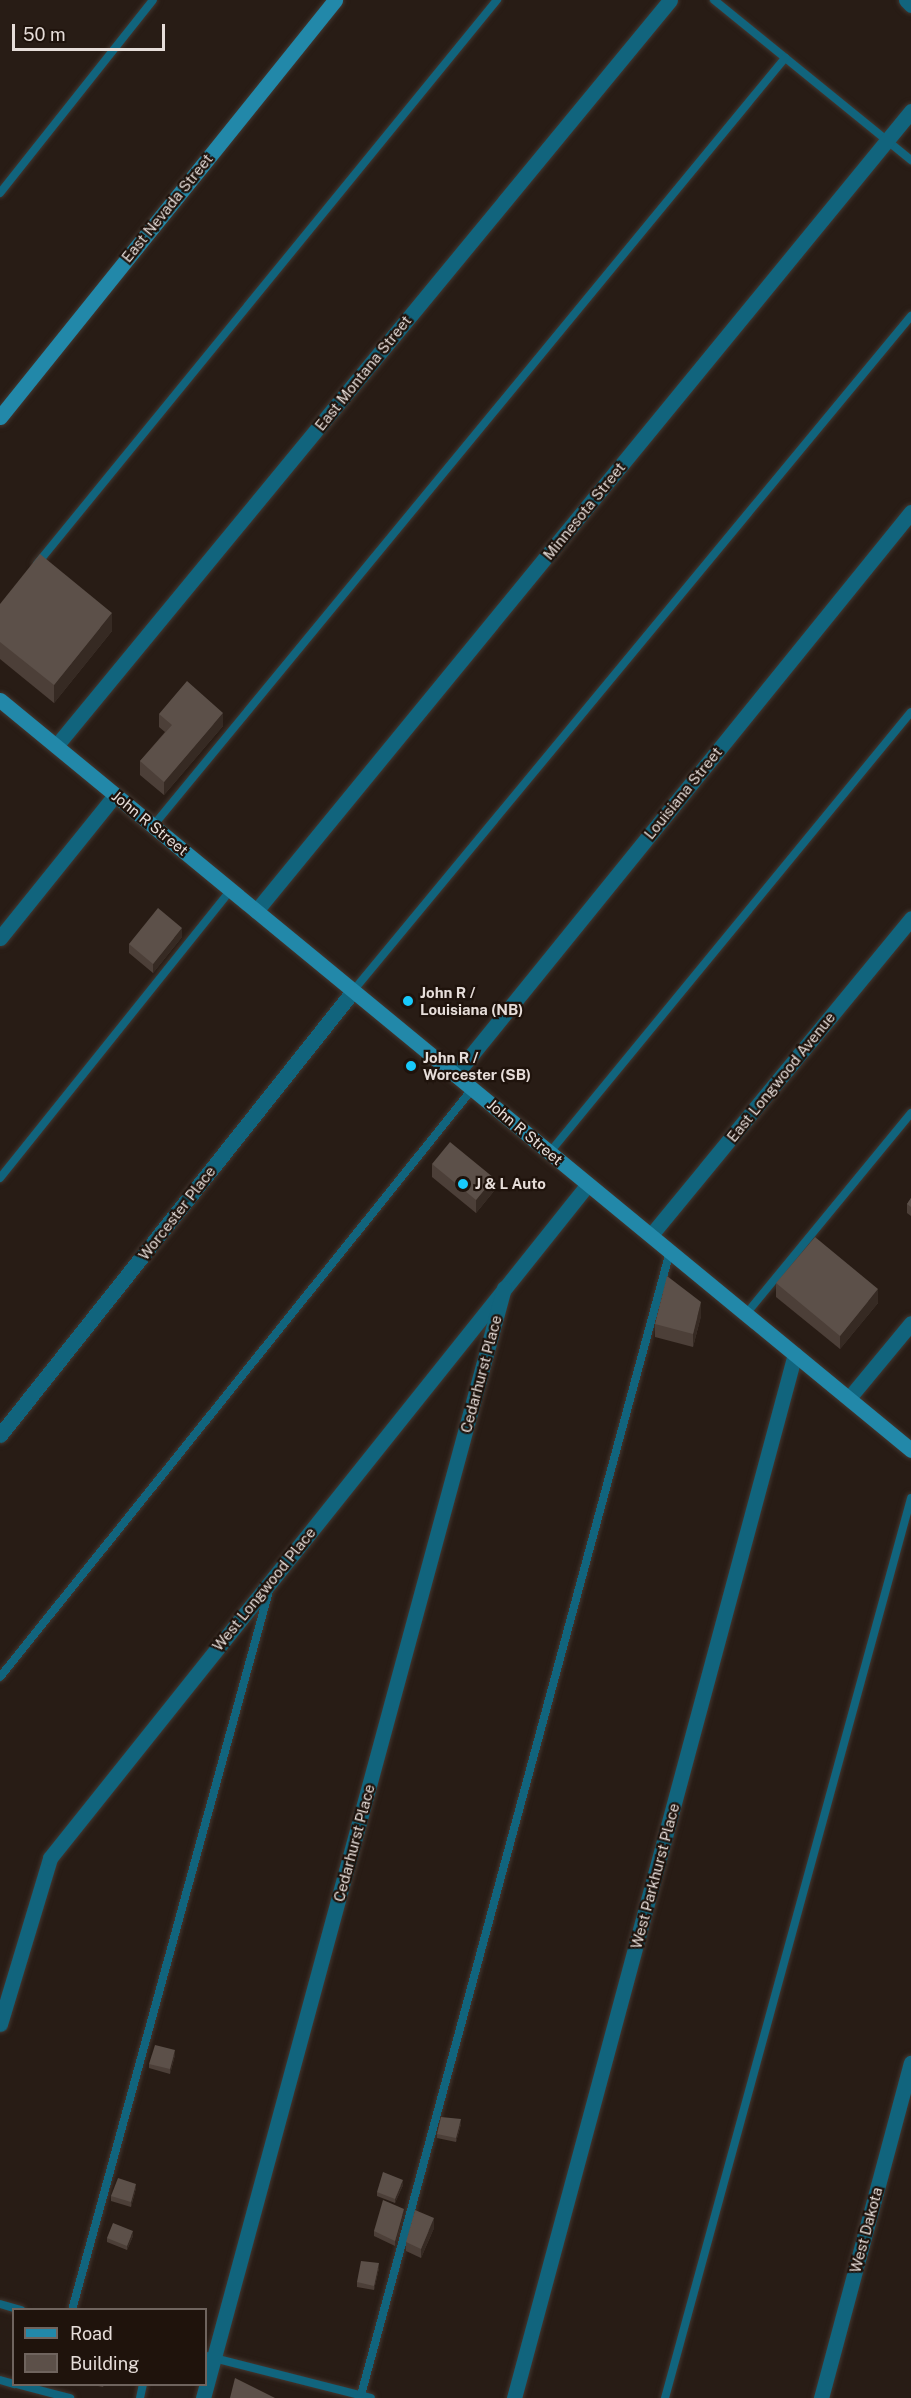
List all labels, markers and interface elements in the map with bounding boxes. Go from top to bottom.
scale bar [15,12,168,50]
text: 50 m [23,24,66,45]
street label: East Nevada Street [118,150,216,266]
street label: East Montana Street [311,312,415,434]
street label: Minnesota Street [539,459,629,563]
street label: Louisiana Street [640,743,726,843]
street label: John R Street [108,787,192,859]
place label: John R / Louisiana (NB) [420,983,523,1018]
marker: John R / Louisiana (NB) [401,994,415,1008]
street label: East Longwood Avenue [723,1008,839,1146]
place label: John R / Worcester (SB) [423,1048,531,1083]
marker: John R / Worcester (SB) [404,1059,418,1073]
street label: John R Street [484,1095,566,1169]
street label: Worcester Place [135,1162,219,1264]
place label: J & L Auto [475,1175,546,1193]
marker: J & L Auto [456,1177,470,1191]
street label: Cedarhurst Place [457,1313,505,1435]
street label: West Longwood Place [209,1524,319,1654]
street label: Cedarhurst Place [330,1782,378,1904]
street label: West Parkhurst Place [627,1801,683,1951]
street label: West Dakota [846,2185,886,2275]
legend [12,2308,207,2386]
text: Road [70,2323,113,2344]
text: Building [70,2353,139,2374]

